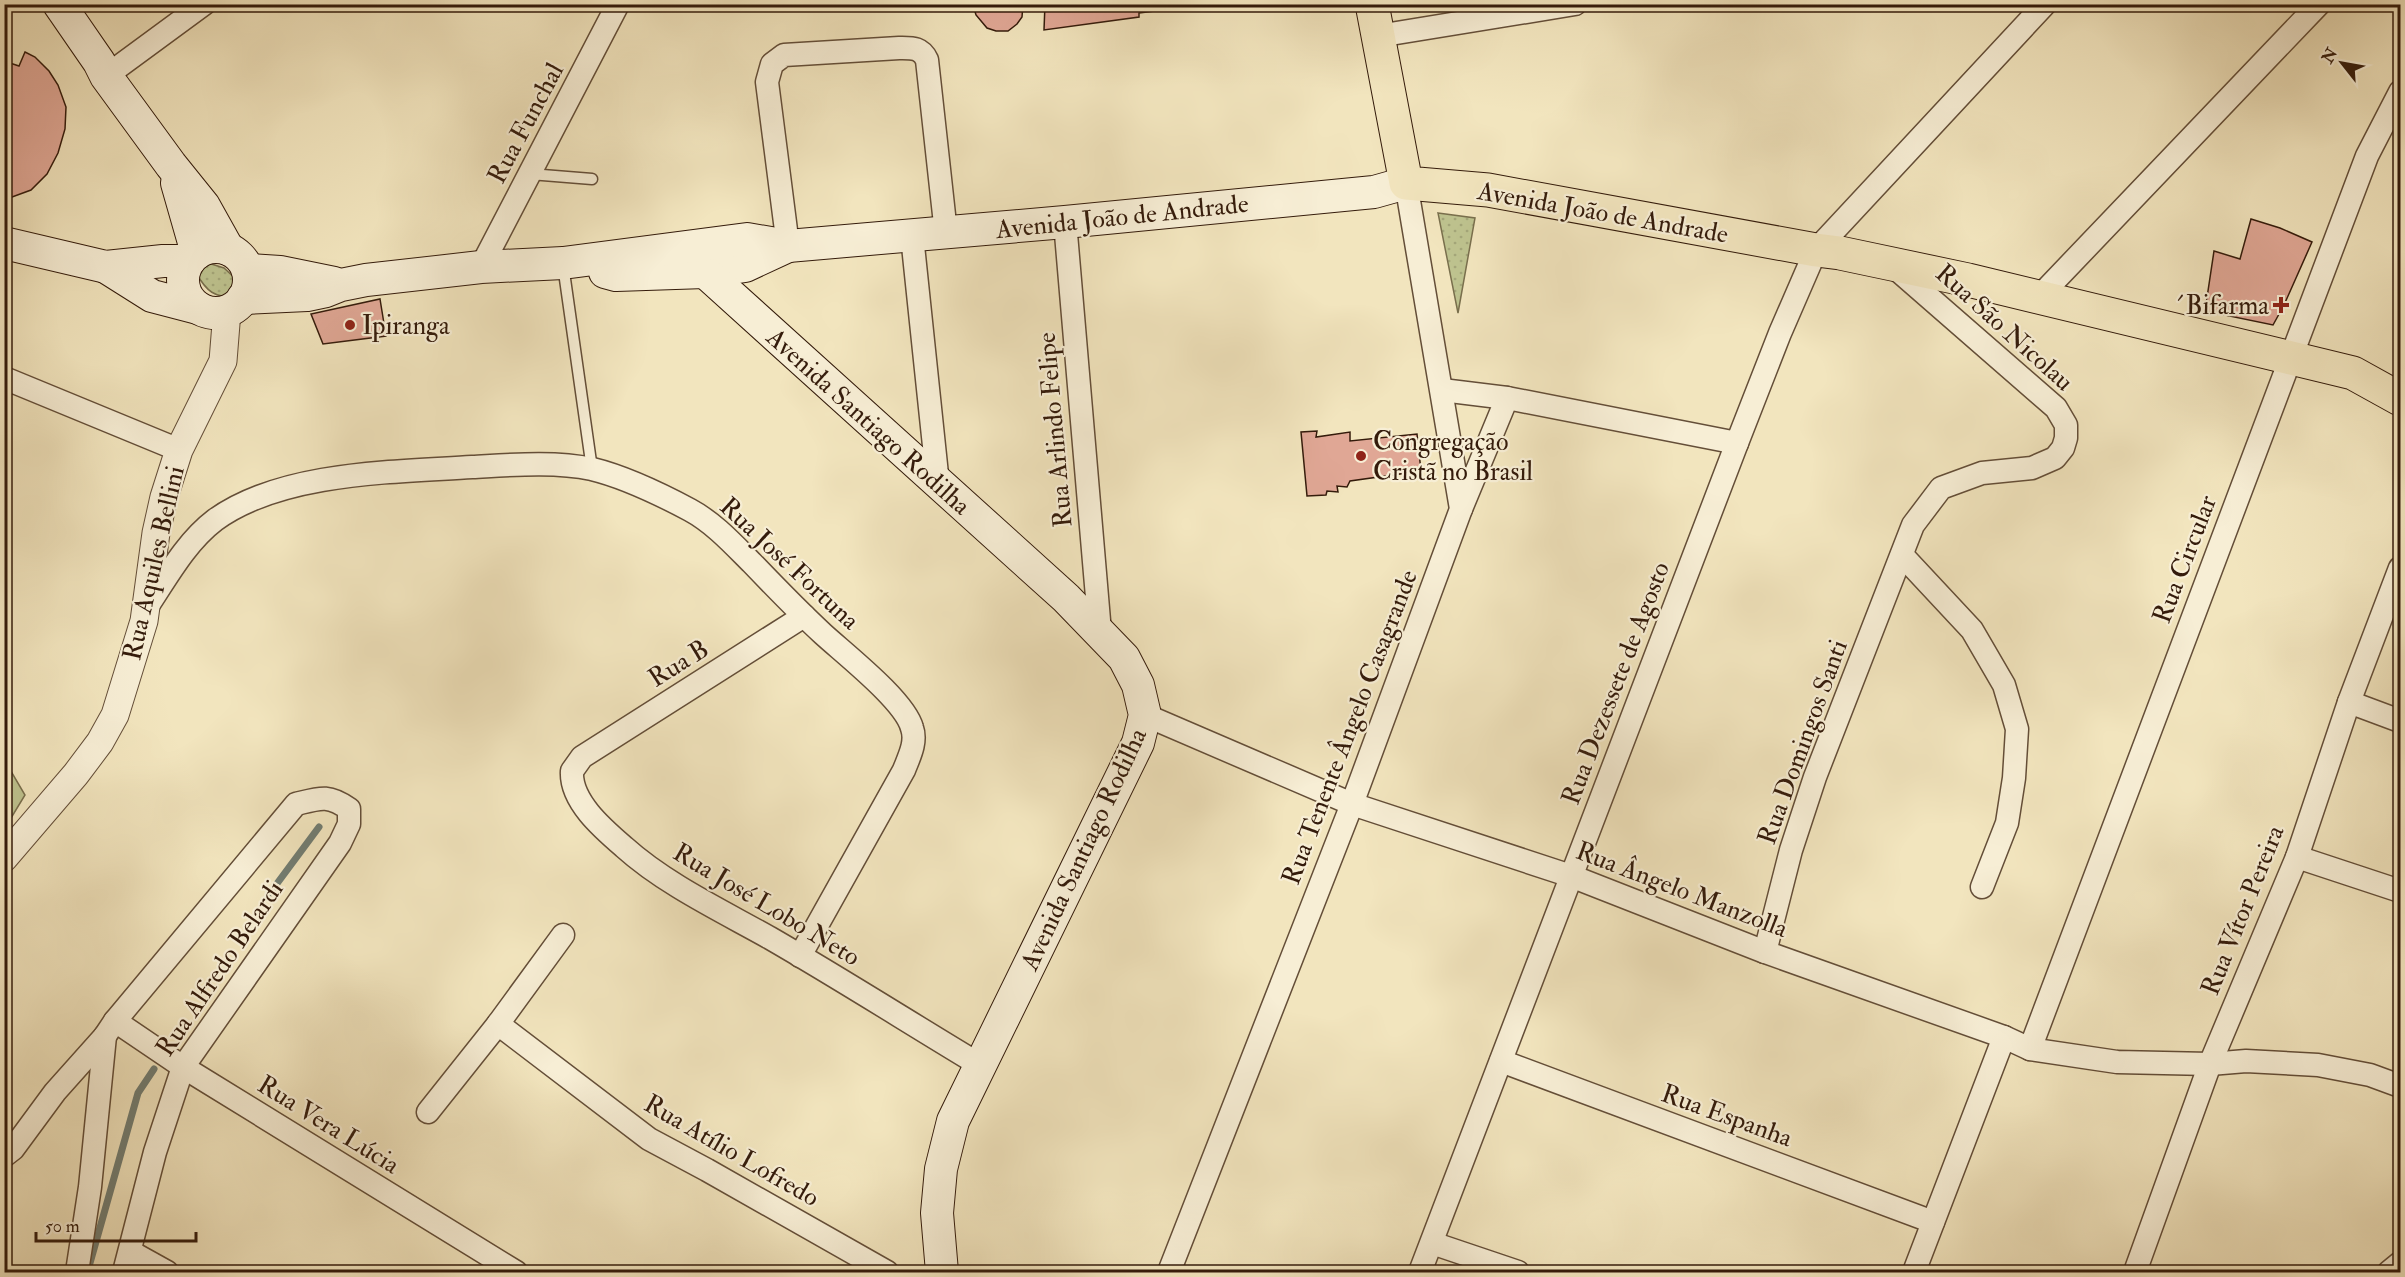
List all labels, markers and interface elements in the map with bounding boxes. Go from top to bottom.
north arrow [2312,33,2372,93]
text: N [2317,44,2343,68]
street label: Rua Funchal [481,57,571,189]
street label: Avenida João de Andrade [1474,175,1731,251]
street label: Avenida João de Andrade [993,188,1250,246]
street label: Rua São Nicolau [1929,257,2080,398]
place label: ´Bifarma [2174,290,2269,322]
marker: ´Bifarma [2274,298,2288,312]
place label: Ipiranga [362,310,450,343]
marker: Ipiranga [343,318,357,332]
street label: Avenida Santiago Rodilha [759,321,977,522]
street label: Rua Arlindo Felipe [1031,331,1080,529]
place label: Congregação Cristã no Brasil [1373,426,1533,488]
marker: Congregação Cristã no Brasil [1354,449,1368,463]
street label: Rua Aquiles Bellini [116,463,192,664]
street label: Rua José Fortuna [713,491,866,637]
street label: Rua Circular [2146,491,2224,628]
street label: Rua Dezessete de Agosto [1555,557,1677,809]
street label: Rua Tenente Ângelo Casagrande [1273,565,1425,889]
street label: Rua B [642,633,715,695]
street label: Rua Domingos Santi [1751,635,1855,849]
street label: Avenida Santiago Rodilha [1013,723,1154,977]
street label: Rua Vítor Pereira [2194,821,2292,1000]
street label: Rua Ângelo Manzolla [1571,833,1793,945]
street label: Rua José Lobo Neto [667,836,866,973]
street label: Rua Alfredo Belardi [149,874,291,1063]
street label: Rua Vera Lúcia [252,1069,406,1181]
street label: Rua Espanha [1656,1077,1797,1155]
street label: Rua Atílio Lofredo [638,1088,825,1214]
scale bar [36,1205,196,1243]
text: 50 m [45,1215,80,1238]

